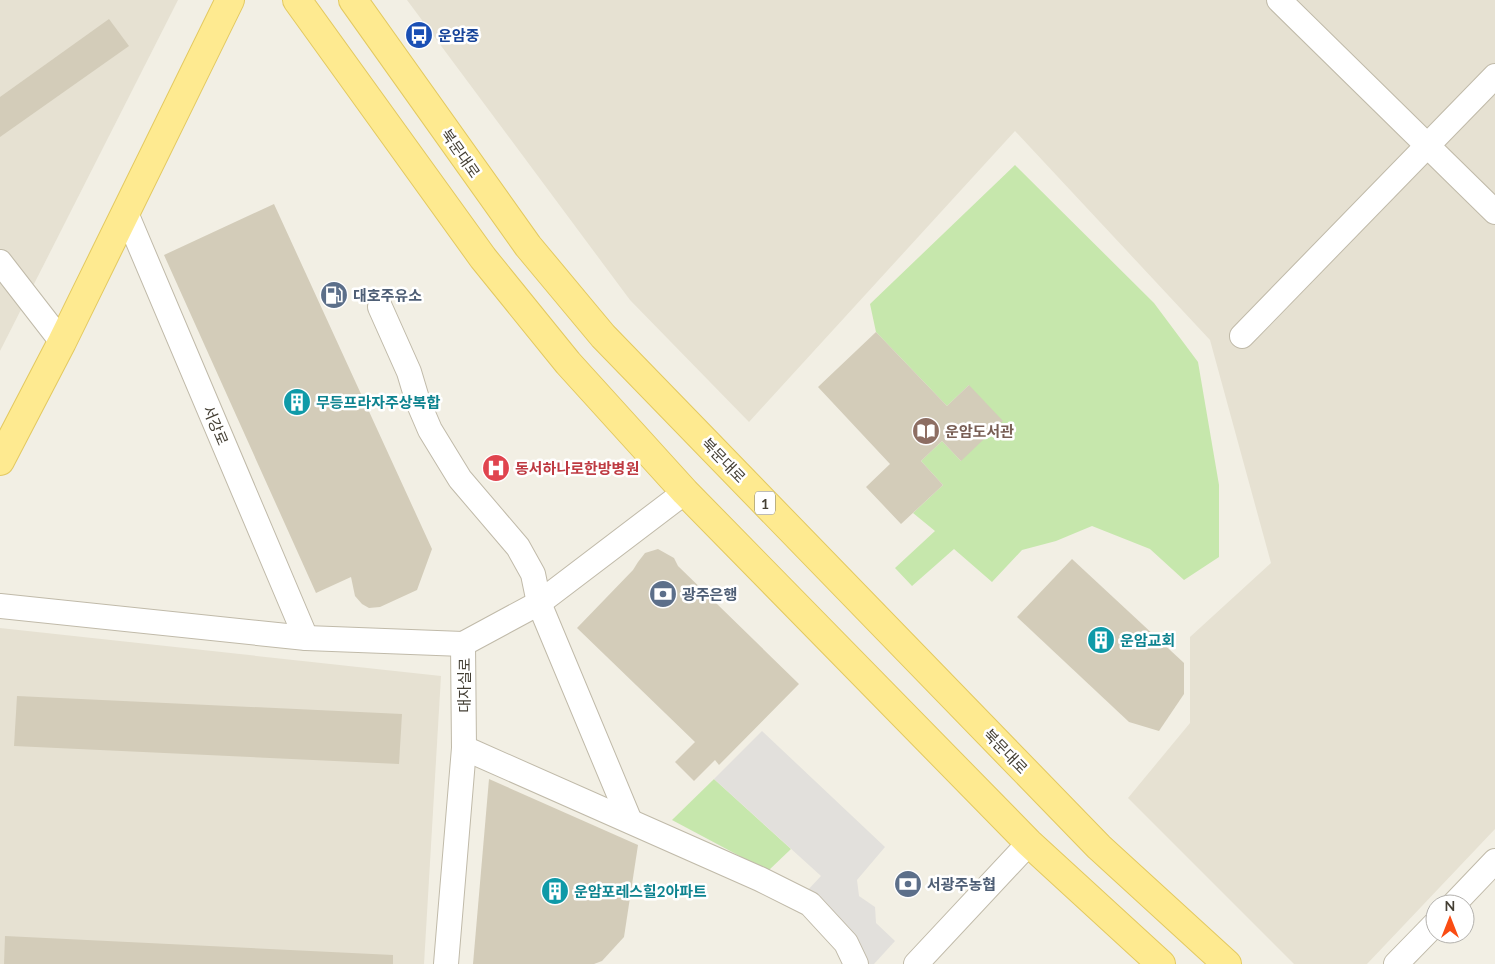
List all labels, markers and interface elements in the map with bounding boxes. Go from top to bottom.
bus stop icon: 운암중 [404,20,434,50]
place label: 운암중 [438,26,480,44]
street label: 북문대로 [438,125,484,181]
fuel station icon: 대호주유소 [319,280,349,310]
place label: 대호주유소 [353,286,422,304]
building icon: 무등프라자주상복합 [282,387,312,417]
place label: 무등프라자주상복합 [316,393,440,411]
street label: 서강로 [200,402,232,448]
library icon: 운암도서관 [911,416,941,446]
place label: 운암도서관 [945,422,1014,440]
street label: 북문대로 [698,434,750,486]
hospital icon: 동서하나로한방병원 [481,453,511,483]
place label: 동서하나로한방병원 [515,459,639,477]
road number: 1 [755,492,775,514]
bank icon: 광주은행 [648,579,678,609]
place label: 광주은행 [682,585,737,603]
building icon: 운암교회 [1086,625,1116,655]
place label: 운암교회 [1120,631,1175,649]
street label: 대자실로 [455,657,473,713]
street label: 북문대로 [980,725,1032,777]
bank icon: 서광주농협 [893,869,923,899]
place label: 서광주농협 [927,875,996,893]
building icon: 운암포레스힐2아파트 [540,876,570,906]
place label: 운암포레스힐2아파트 [574,882,707,900]
north arrow [1425,894,1475,944]
text: N [1445,897,1455,914]

